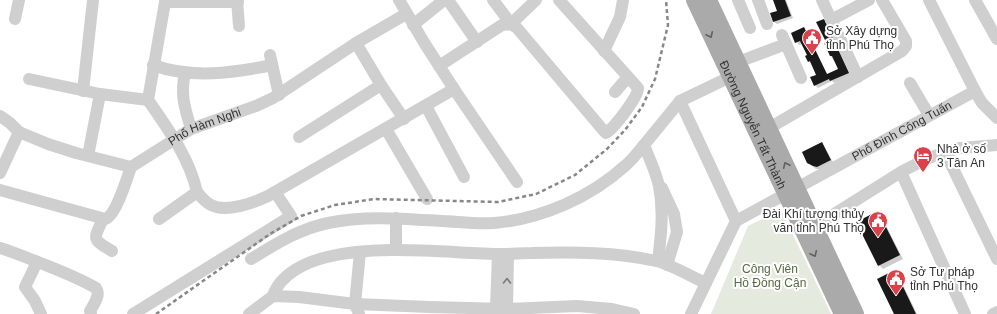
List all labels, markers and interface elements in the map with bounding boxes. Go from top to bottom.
place label: Sở Xây dựng tỉnh Phú Thọ [826,24,897,52]
public building icon: Sở Xây dựng tỉnh Phú Thọ [801,27,823,55]
one-way arrow [705,31,713,39]
street label: Đường Nguyễn Tất Thành [717,58,789,191]
street label: Phố Đinh Công Tuấn [849,98,954,164]
street label: Phố Hàm Nghi [166,105,243,149]
place label: Nhà ở số 3 Tân An [937,142,987,170]
hotel icon: Nhà ở số 3 Tân An [912,145,934,173]
one-way arrow [783,161,791,169]
place label: Đài Khí tượng thủy văn tỉnh Phú Thọ [763,207,864,235]
public building icon: Đài Khí tượng thủy văn tỉnh Phú Thọ [867,210,889,238]
one-way arrow [809,250,817,258]
park label: Công Viên Hồ Đồng Cận [734,262,806,290]
place label: Sở Tư pháp tỉnh Phú Thọ [910,265,978,293]
public building icon: Sở Tư pháp tỉnh Phú Thọ [885,268,907,296]
one-way arrow [503,278,511,284]

